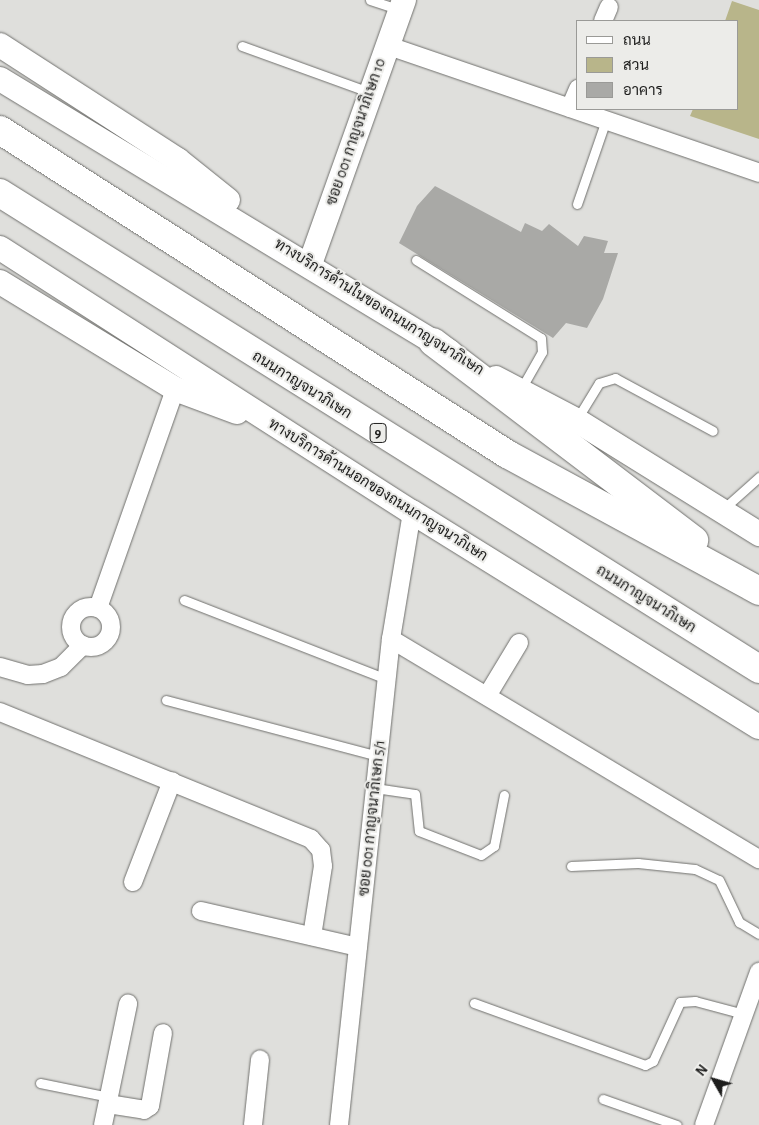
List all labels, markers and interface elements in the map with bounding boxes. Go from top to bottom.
legend [576,20,739,110]
text: ถนน [623,33,651,48]
street label: ซอย 001 กาญจนาภิเษก 10 [322,56,390,208]
text: สวน [623,58,649,73]
text: อาคาร [623,83,663,98]
street label: ทางบริการด้านในของถนนกาญจนาภิเษก [271,235,487,379]
street label: ถนนกาญจนาภิเษก [249,347,355,423]
street label: ทางบริการด้านนอกของถนนกาญจนาภิเษก [265,415,491,565]
road number: 9 [369,422,387,444]
street label: ถนนกาญจนาภิเษก [593,561,699,637]
street label: ซอย 001 กาญจนาภิเษก 5/1 [355,739,389,897]
north arrow [689,1055,739,1105]
text: N [694,1063,711,1079]

